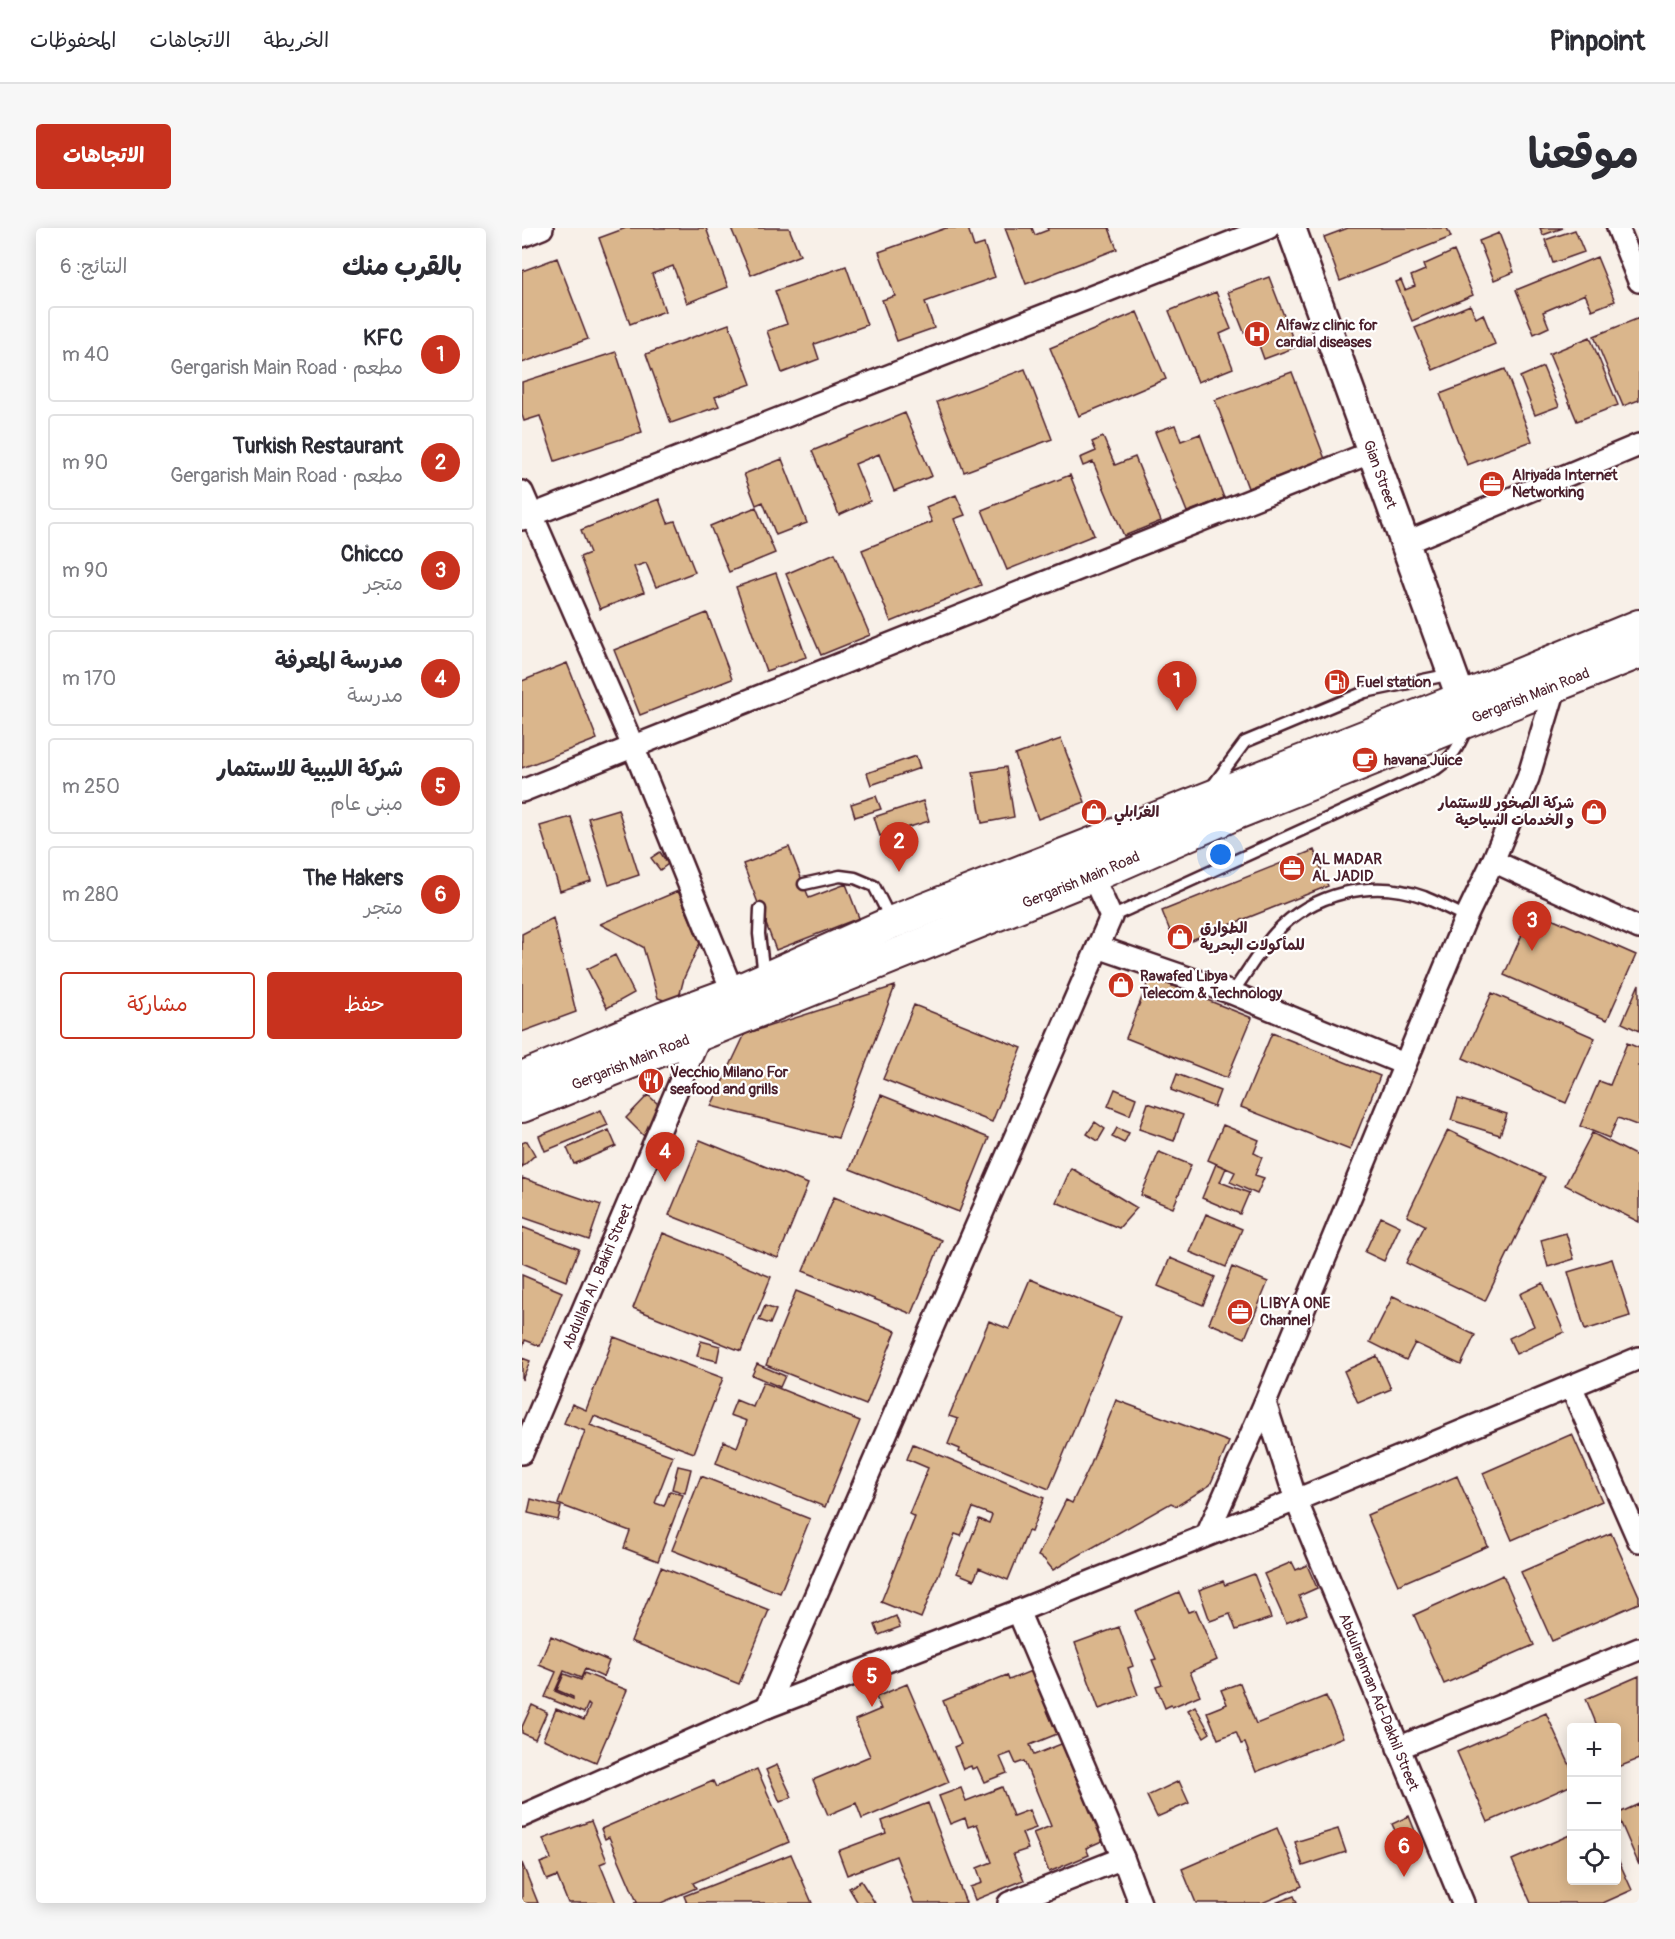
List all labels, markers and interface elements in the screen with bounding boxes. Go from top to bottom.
text: Pinpoint [1549,24,1645,59]
text: المحفوظات [30,27,116,54]
text: الاتجاهات [149,27,231,54]
text: الخريطة [264,27,329,54]
button: الاتجاهات [36,124,171,189]
text: موقعنا [1528,129,1639,181]
text: بالقرب منك [342,251,462,283]
text: النتائج: 6 [60,254,127,279]
place label: Alfawz clinic for cardial diseases [1275,316,1378,352]
hospital icon: Alfawz clinic for cardial diseases [1242,319,1272,349]
text: KFC [363,324,403,352]
text: 40 m [62,342,109,367]
text: 1 [437,342,444,367]
text: مطعم · Gergarish Main Road [170,355,403,380]
text: Turkish Restaurant [233,432,403,460]
street label: Gian Street [1359,438,1401,512]
text: 90 m [62,450,108,475]
text: 2 [435,450,446,475]
text: مطعم · Gergarish Main Road [170,463,403,488]
place label: Alriyada Internet Networking [1512,466,1619,502]
office icon: Alriyada Internet Networking [1477,469,1507,499]
text: Chicco [341,540,403,568]
text: 90 m [62,558,108,583]
text: 3 [435,558,446,583]
text: متجر [364,571,403,596]
text: مدرسة المعرفة [275,647,403,675]
pin: 1 [1158,662,1196,711]
street label: Gergarish Main Road [1469,664,1593,728]
text: 170 m [62,666,116,691]
text: 4 [435,666,446,691]
fuel station icon: Fuel station [1322,667,1352,697]
place label: Fuel station [1356,673,1432,692]
text: مدرسة [347,683,403,708]
cafe icon: havana Juice [1350,745,1380,775]
place label: havana Juice [1384,751,1463,770]
text: شركة الليبية للاستثمار [217,755,403,783]
text: 250 m [62,774,120,799]
text: 5 [435,774,446,799]
text: مبنى عام [330,791,403,816]
place label: شركة الصخور للاستثمار و الخدمات السياحية [1437,794,1574,830]
shop icon: الغرابلي [1079,797,1109,827]
shop icon: شركة الصخور للاستثمار و الخدمات السياحية [1579,797,1609,827]
place label: الغرابلي [1114,803,1159,826]
pin: 2 [880,822,919,872]
your location [1206,840,1235,869]
street label: Gergarish Main Road [1020,847,1143,913]
place label: AL MADAR AL JADID [1312,850,1382,886]
office icon: AL MADAR AL JADID [1277,853,1307,883]
text: The Hakers [303,864,403,892]
text: 280 m [62,882,119,907]
text: 6 [435,882,446,907]
text: متجر [364,895,403,920]
pin: 3 [1512,902,1552,951]
place label: الطوارق للمأكولات البحرية [1200,919,1305,955]
shop icon: الطوارق للمأكولات البحرية [1165,922,1195,952]
place label: Rawafed Libya Telecom & Technology [1139,967,1283,1003]
shop icon: Rawafed Libya Telecom & Technology [1106,970,1136,1000]
button: مشاركة [60,972,255,1039]
button: حفظ [267,972,462,1039]
street label: Gergarish Main Road [569,1030,692,1095]
place label: Vecchio Milano For seafood and grills [670,1063,789,1099]
restaurant icon: Vecchio Milano For seafood and grills [636,1066,666,1096]
pin: 4 [646,1132,684,1182]
street label: Abdullah Al , Bakiri Street [558,1200,638,1352]
place label: LIBYA ONE Channel [1260,1294,1331,1330]
office icon: LIBYA ONE Channel [1225,1297,1255,1327]
street label: Abdulrahman Ad-Dakhil Street [1334,1611,1423,1795]
pin: 5 [852,1658,892,1707]
map controls [1567,1723,1621,1885]
button: + [1567,1723,1621,1777]
button: − [1567,1777,1621,1831]
pin: 6 [1384,1828,1424,1877]
button: locate [1567,1831,1621,1885]

